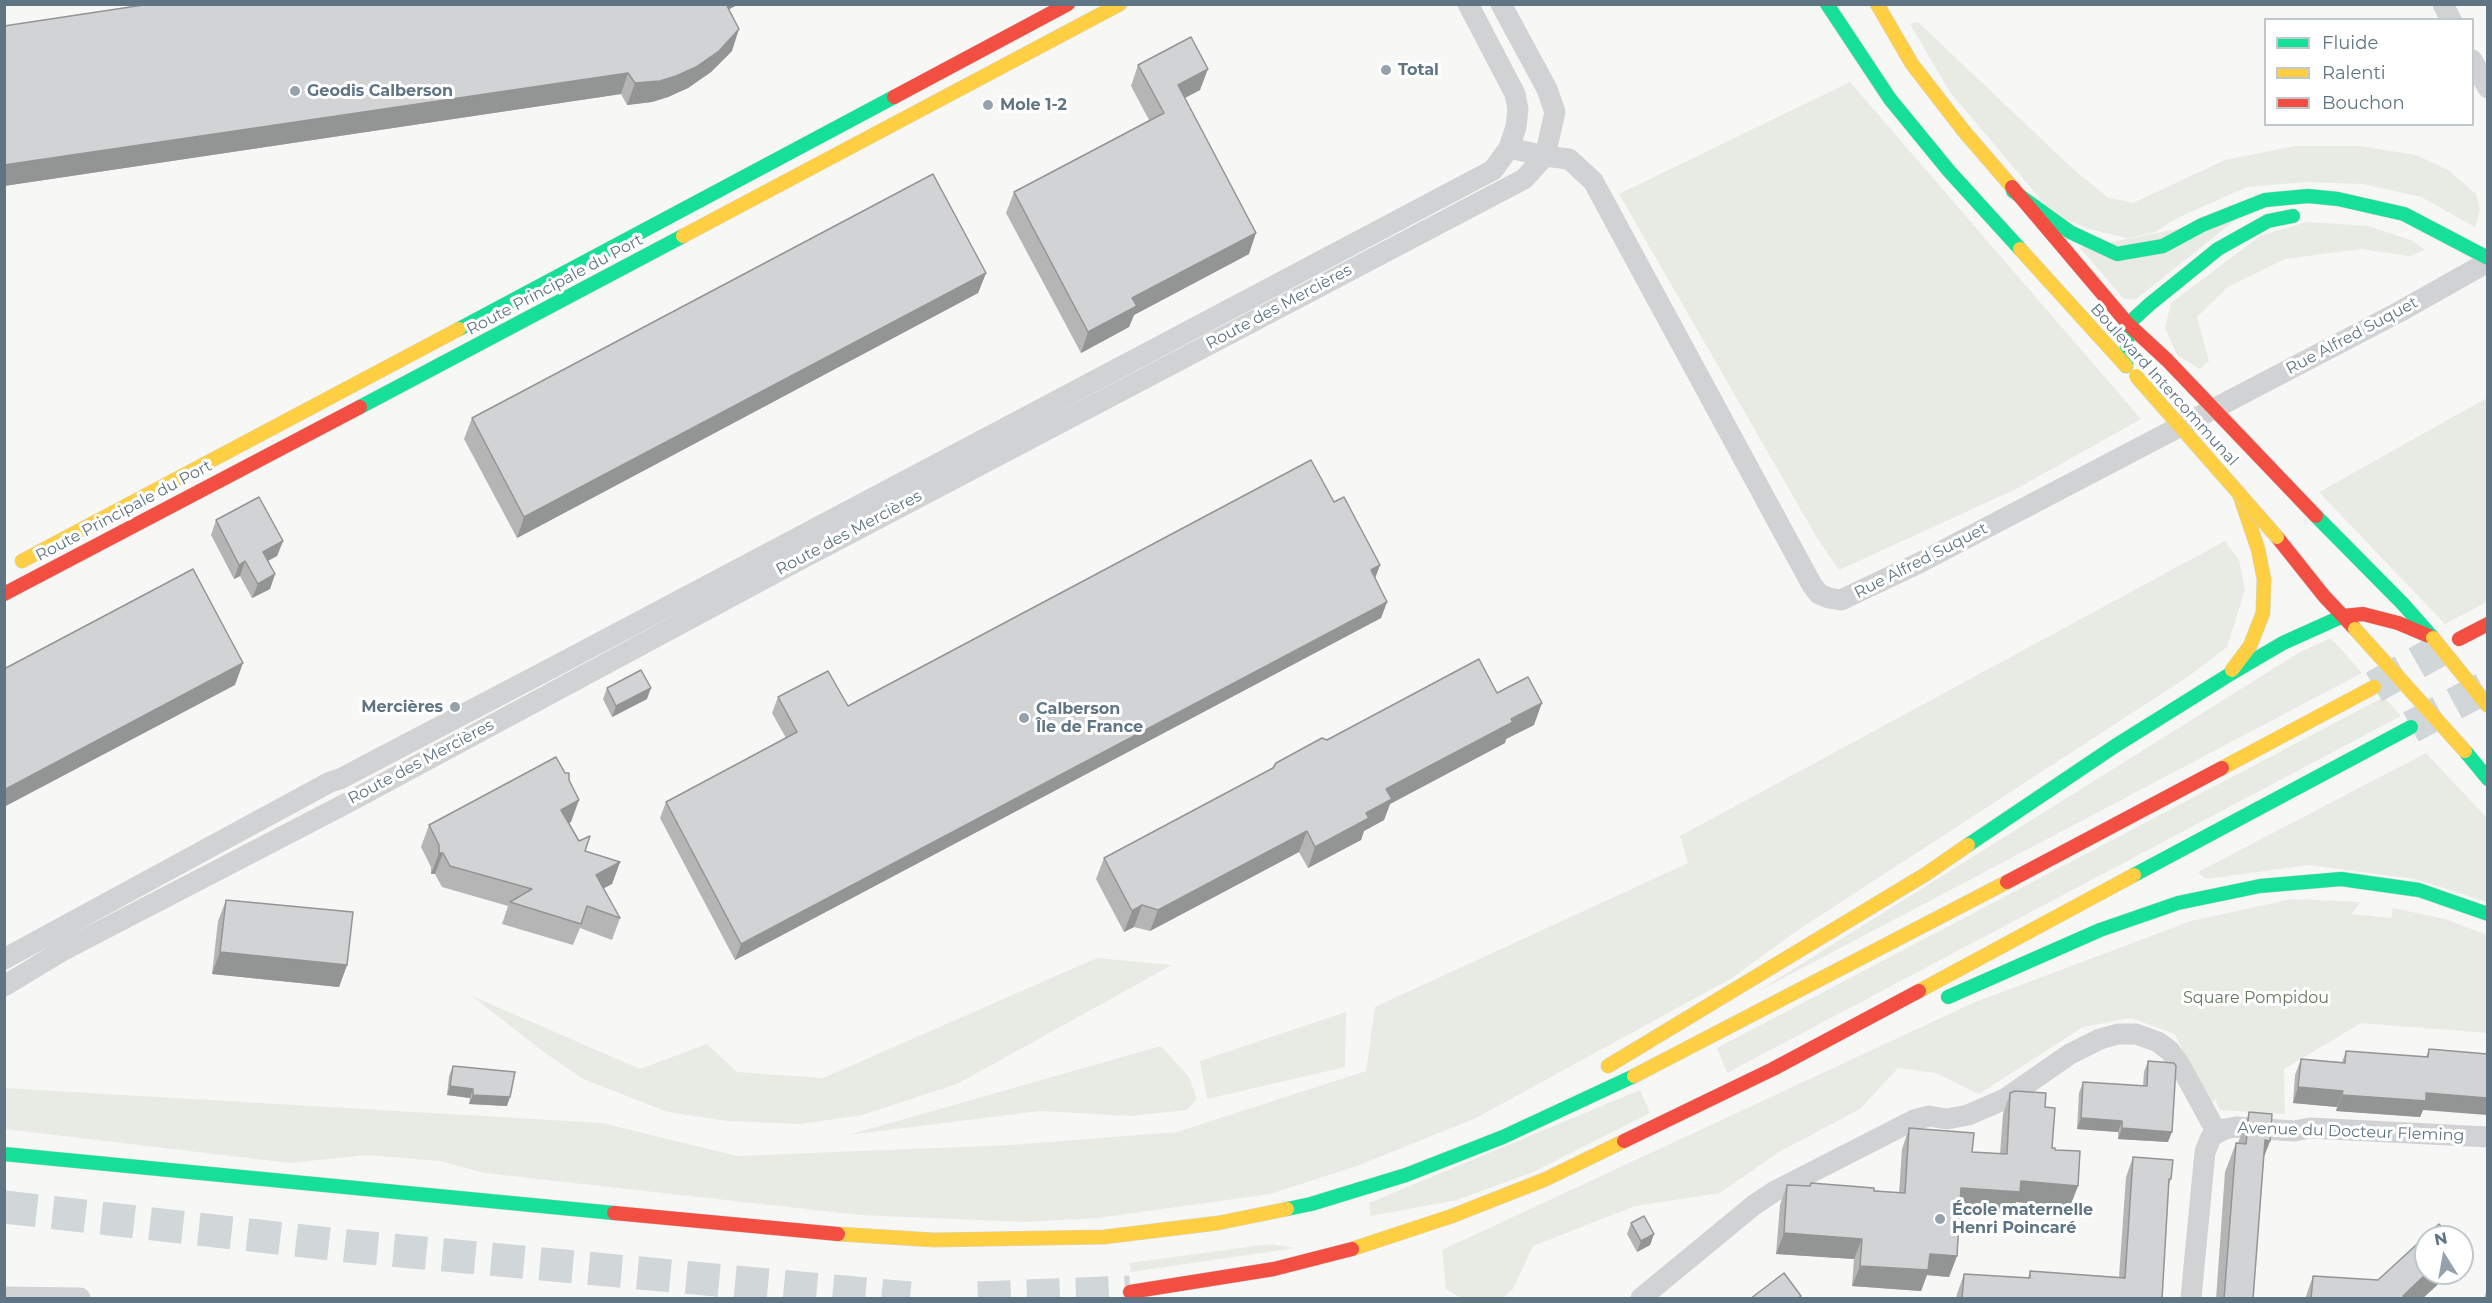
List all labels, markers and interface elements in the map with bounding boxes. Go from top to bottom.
legend [2264,18,2474,126]
text: Fluide [2322,32,2378,54]
place label: Total [1398,60,1439,80]
text: Ralenti [2322,62,2386,84]
marker: Total [1379,63,1393,77]
place label: Geodis Calberson [307,81,453,101]
marker: Geodis Calberson [288,84,302,98]
text: Bouchon [2322,92,2405,114]
place label: Mole 1-2 [1000,95,1067,115]
marker: Mole 1-2 [981,98,995,112]
street label: Route Principale du Port [464,230,646,340]
street label: Route des Mercières [1203,260,1355,354]
street label: Rue Alfred Suquet [2283,293,2421,379]
street label: Boulevard Intercommunal [2086,300,2242,470]
street label: Route Principale du Port [33,456,215,566]
street label: Route des Mercières [773,486,925,580]
street label: Rue Alfred Suquet [1851,519,1991,603]
place label: Mercières [361,697,443,717]
place label: Calberson Île de France [1036,699,1143,737]
marker: Mercières [448,700,462,714]
marker: Calberson Île de France [1017,711,1031,725]
street label: Route des Mercières [345,715,497,809]
park label: Square Pompidou [2183,988,2329,1008]
street label: Avenue du Docteur Fleming [2237,1118,2465,1146]
place label: École maternelle Henri Poincaré [1952,1200,2093,1238]
marker: École maternelle Henri Poincaré [1933,1212,1947,1226]
north arrow [2414,1225,2474,1285]
text: N [2433,1228,2449,1249]

